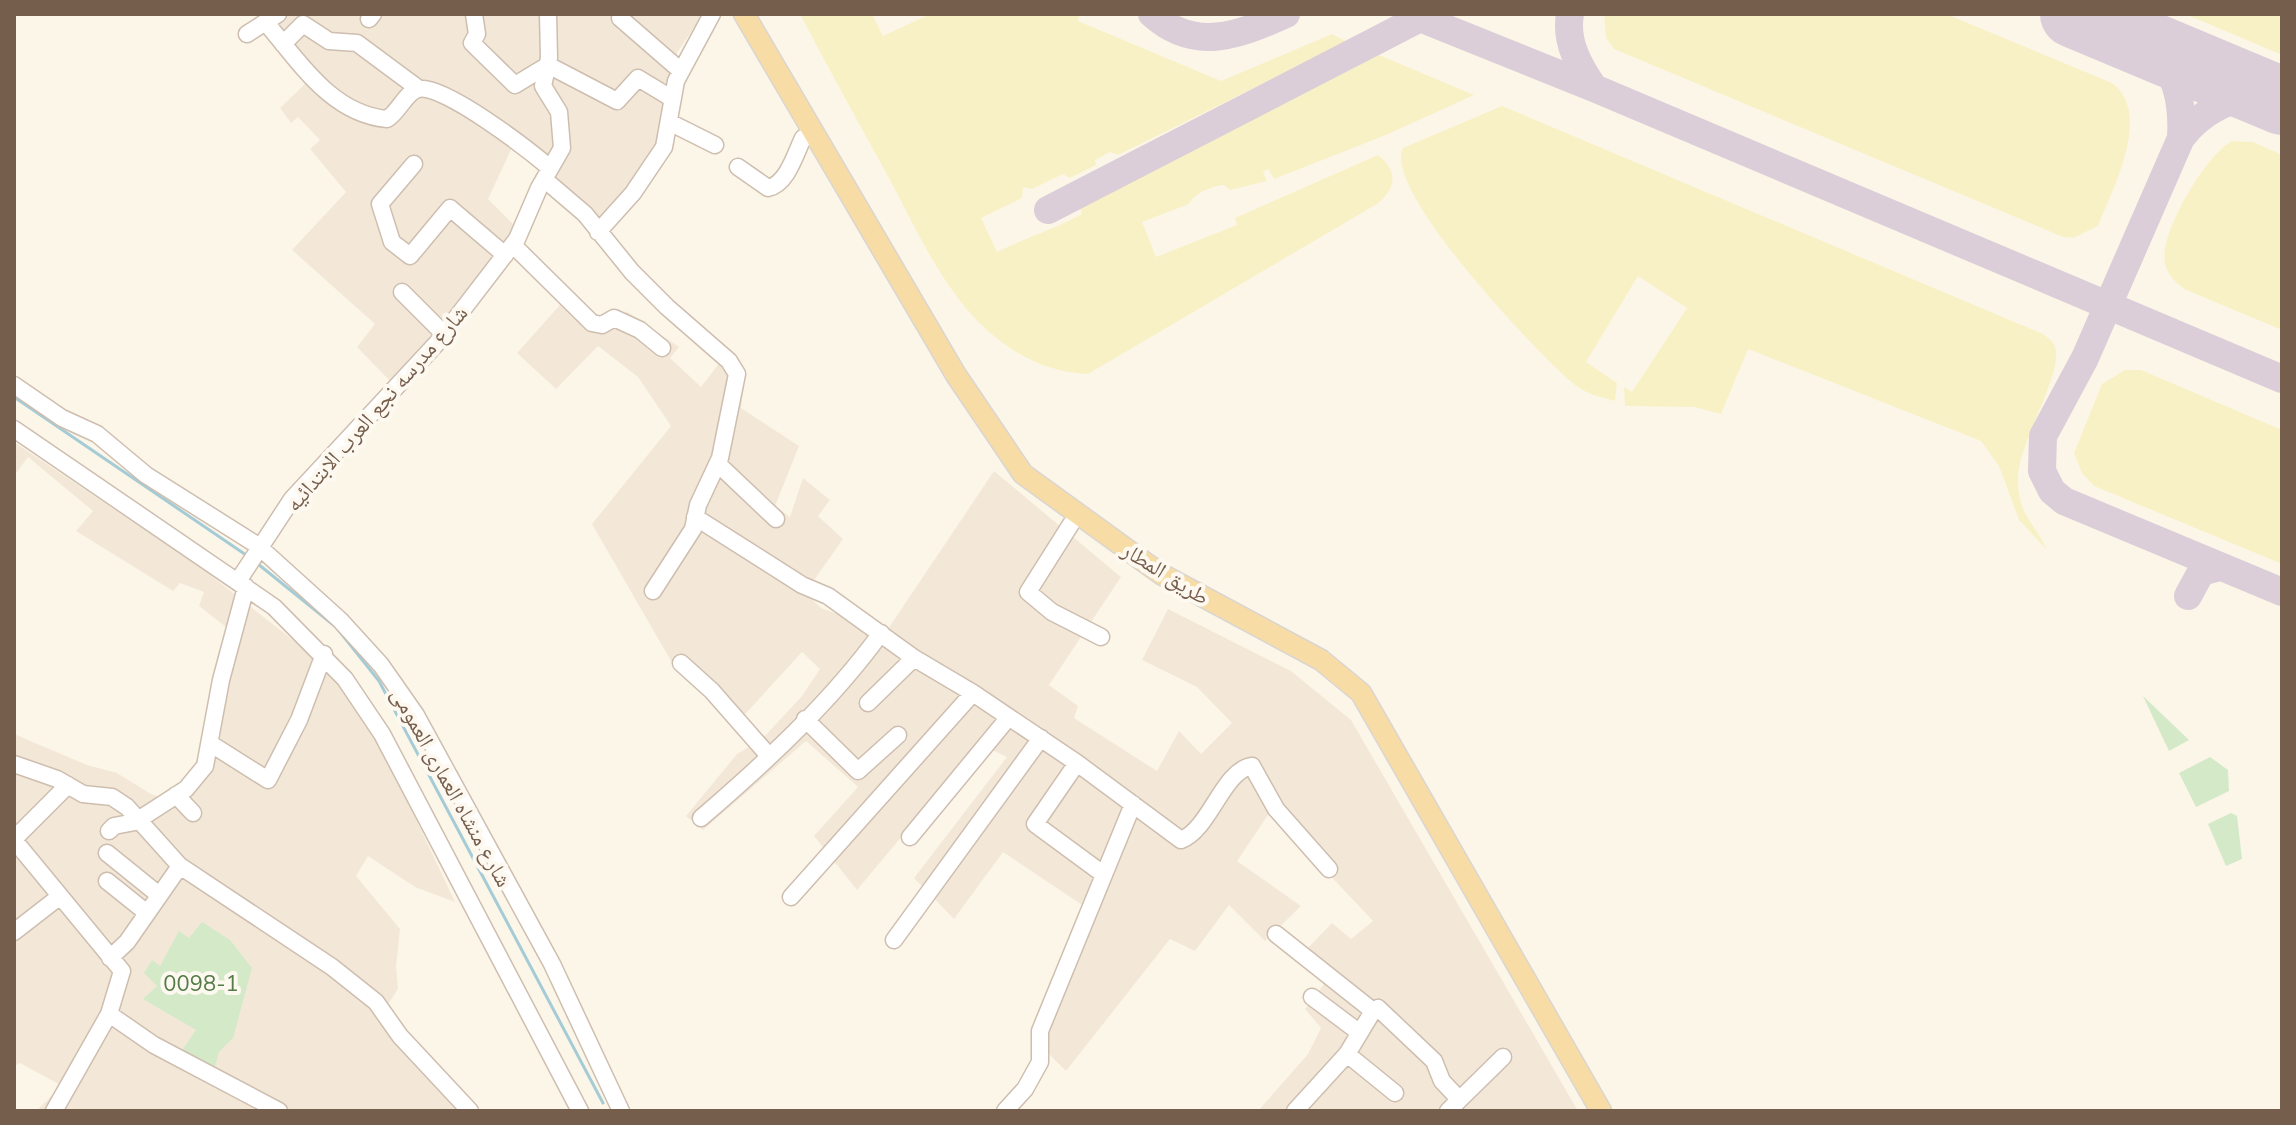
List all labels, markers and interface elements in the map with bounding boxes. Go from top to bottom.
street label: شارع مدرسه نجع العرب الابتدائيه [279,299,475,518]
street label: طريق المطار [1115,535,1215,612]
street label: شارع منشاه العمارى العمومى [384,682,518,893]
park label: 0098-1 [163,969,239,999]

